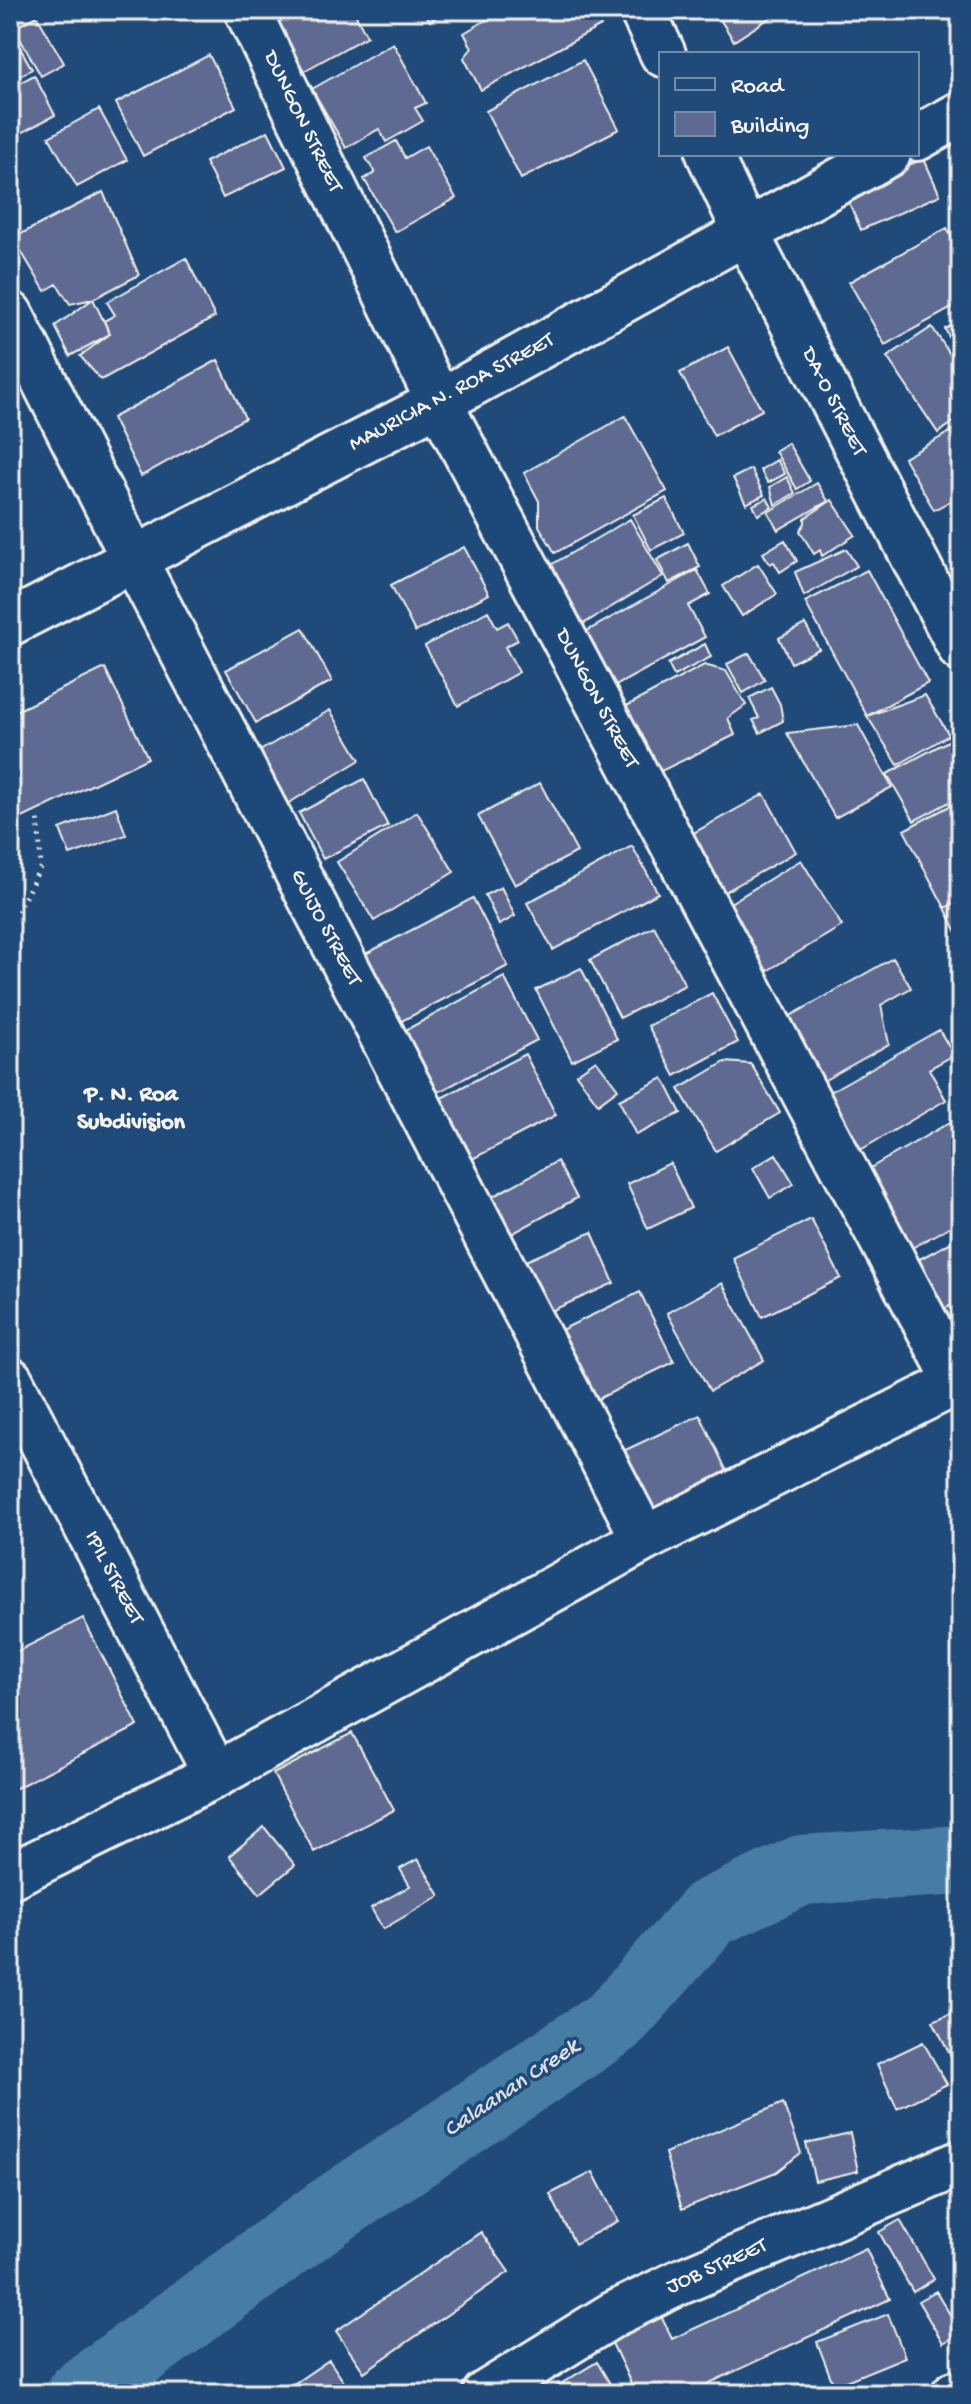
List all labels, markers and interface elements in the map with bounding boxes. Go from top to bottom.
street label: DUNGON STREET [256,45,348,198]
legend [659,52,919,156]
text: Road [731,73,785,102]
text: Building [730,113,809,142]
street label: MAURICIA N. ROA STREET [345,327,560,458]
street label: DA-O STREET [794,341,872,462]
street label: DUNGON STREET [547,623,644,775]
street label: GUIJO STREET [283,865,367,992]
district label: P. N. Roa Subdivision [77,1081,186,1138]
street label: IPIL STREET [78,1527,149,1631]
water label: Calaanan Creek [439,2032,587,2145]
street label: JOB STREET [663,2233,773,2301]

